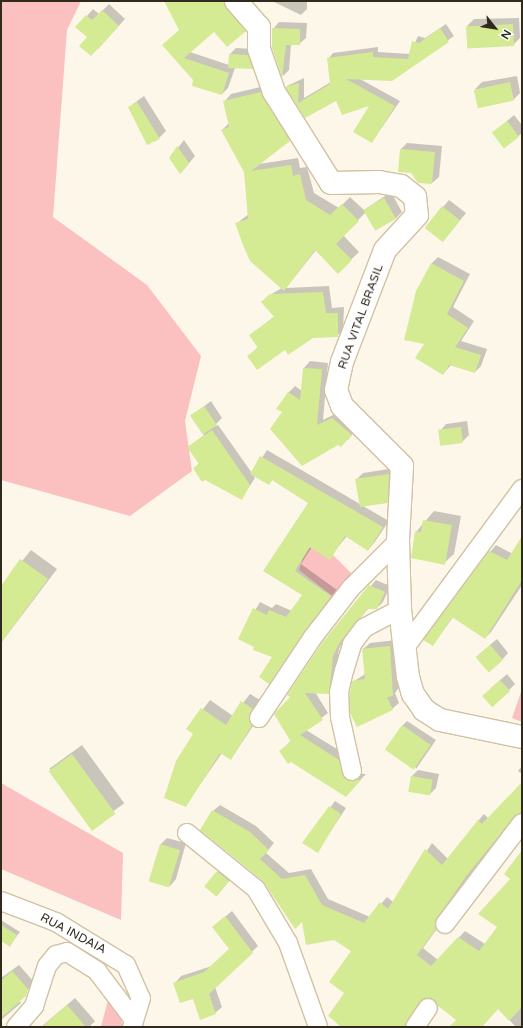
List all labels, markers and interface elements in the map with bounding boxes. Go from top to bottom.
north arrow [475,8,515,48]
text: N [498,27,514,41]
street label: RUA VITAL BRASIL [335,263,387,371]
street label: RUA INDAIA [38,911,108,957]

